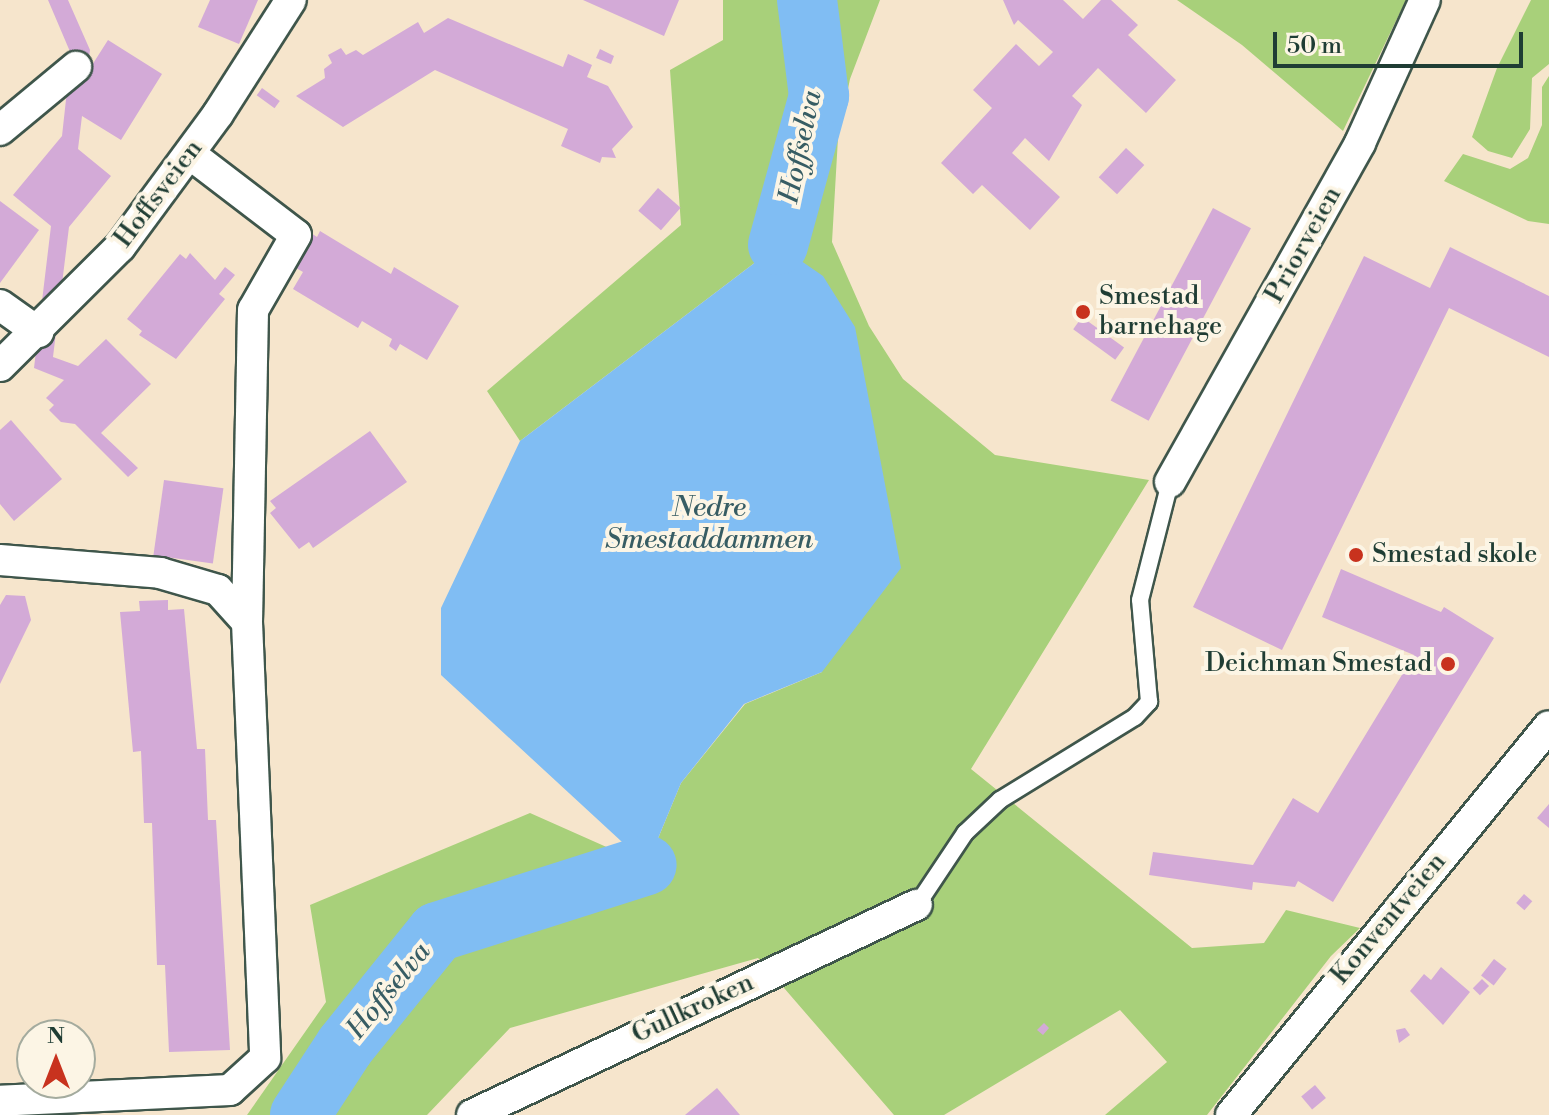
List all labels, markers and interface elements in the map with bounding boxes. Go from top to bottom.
scale bar [1277,16,1527,66]
text: 50 m [1287,31,1342,61]
water label: Hoffselva [773,87,829,207]
street label: Hoffsveien [108,134,210,254]
street label: Priorveien [1259,182,1349,308]
place label: Smestad barnehage [1099,281,1222,342]
marker: Smestad barnehage [1074,303,1092,321]
water label: Nedre Smestaddammen [605,491,813,557]
place label: Smestad skole [1372,539,1537,571]
marker: Smestad skole [1347,546,1365,564]
place label: Deichman Smestad [1205,648,1432,680]
marker: Deichman Smestad [1439,655,1457,673]
street label: Konventveien [1325,847,1453,991]
water label: Hoffselva [340,936,438,1046]
street label: Gullkroken [627,967,759,1051]
north arrow [16,1019,96,1099]
text: N [47,1023,65,1050]

